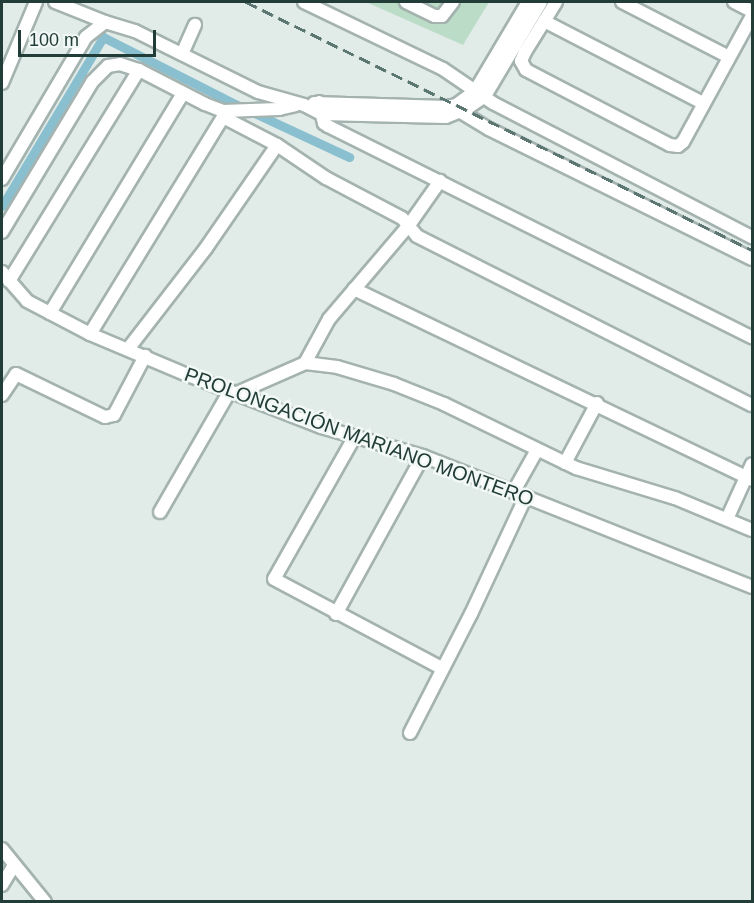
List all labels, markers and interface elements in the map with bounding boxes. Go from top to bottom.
scale bar [21,18,159,56]
text: 100 m [29,30,79,50]
street label: PROLONGACIÓN MARIANO MONTERO [181,362,537,512]

